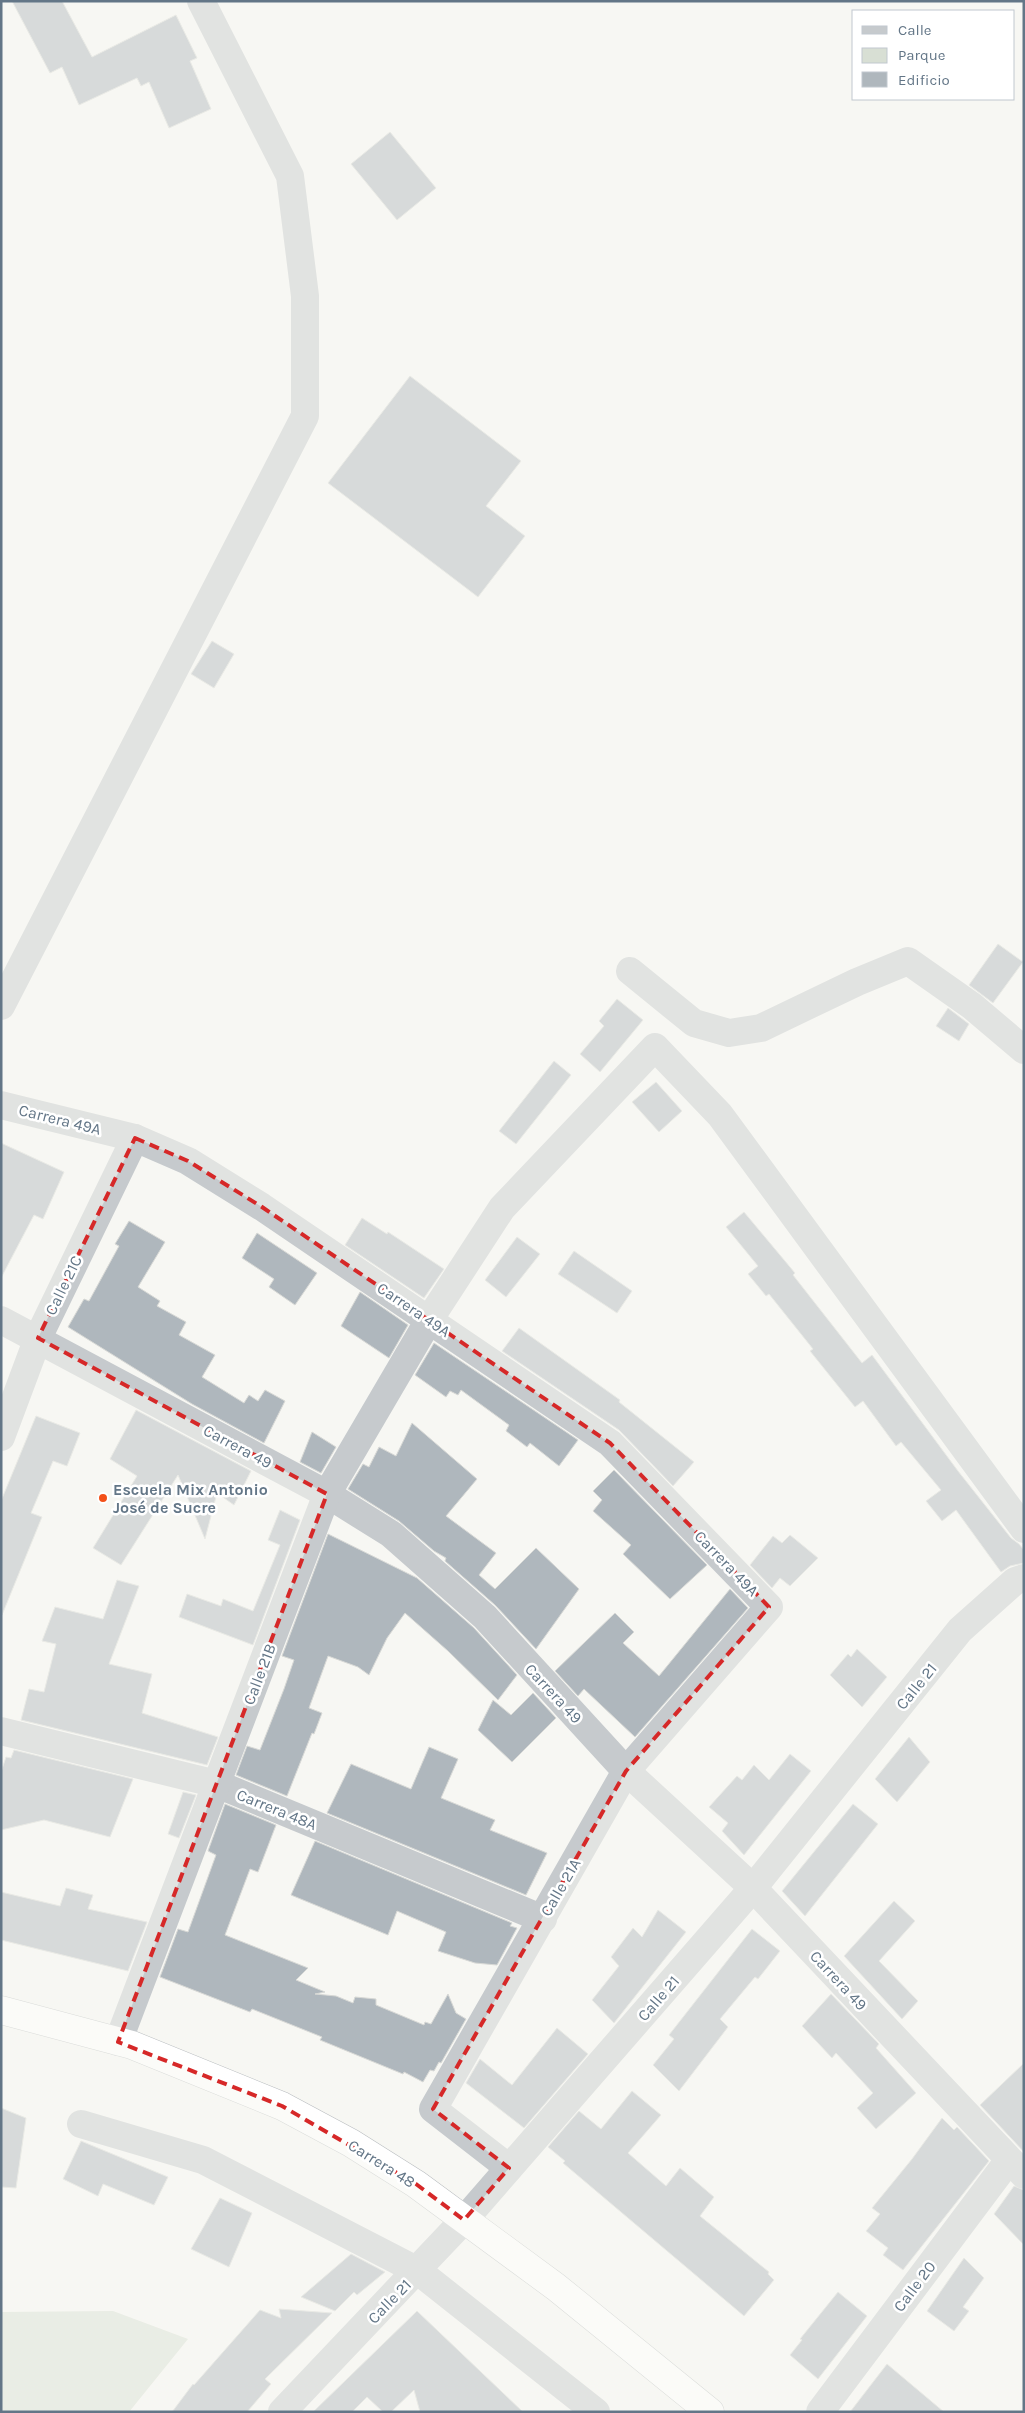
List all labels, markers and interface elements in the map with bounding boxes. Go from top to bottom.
legend [852,10,1015,100]
text: Calle [898,21,932,39]
text: Parque [898,46,946,64]
text: Edificio [898,71,950,89]
street label: Carrera 49A [17,1100,103,1139]
street label: Calle 21C [41,1252,86,1318]
street label: Carrera 49A [374,1278,454,1341]
street label: Carrera 49 [200,1420,275,1472]
place label: Escuela Mix Antonio José de Sucre [113,1480,268,1517]
marker: Escuela Mix Antonio José de Sucre [97,1492,109,1504]
street label: Carrera 49A [691,1526,763,1600]
street label: Calle 21B [239,1641,280,1708]
street label: Carrera 49 [521,1659,586,1727]
street label: Calle 21 [892,1659,941,1713]
street label: Carrera 48A [234,1785,320,1834]
street label: Calle 21A [536,1855,584,1919]
street label: Carrera 49 [806,1946,871,2014]
street label: Calle 21 [633,1972,683,2025]
street label: Carrera 48 [345,2135,419,2192]
street label: Calle 20 [889,2257,940,2315]
street label: Calle 21 [364,2275,415,2327]

